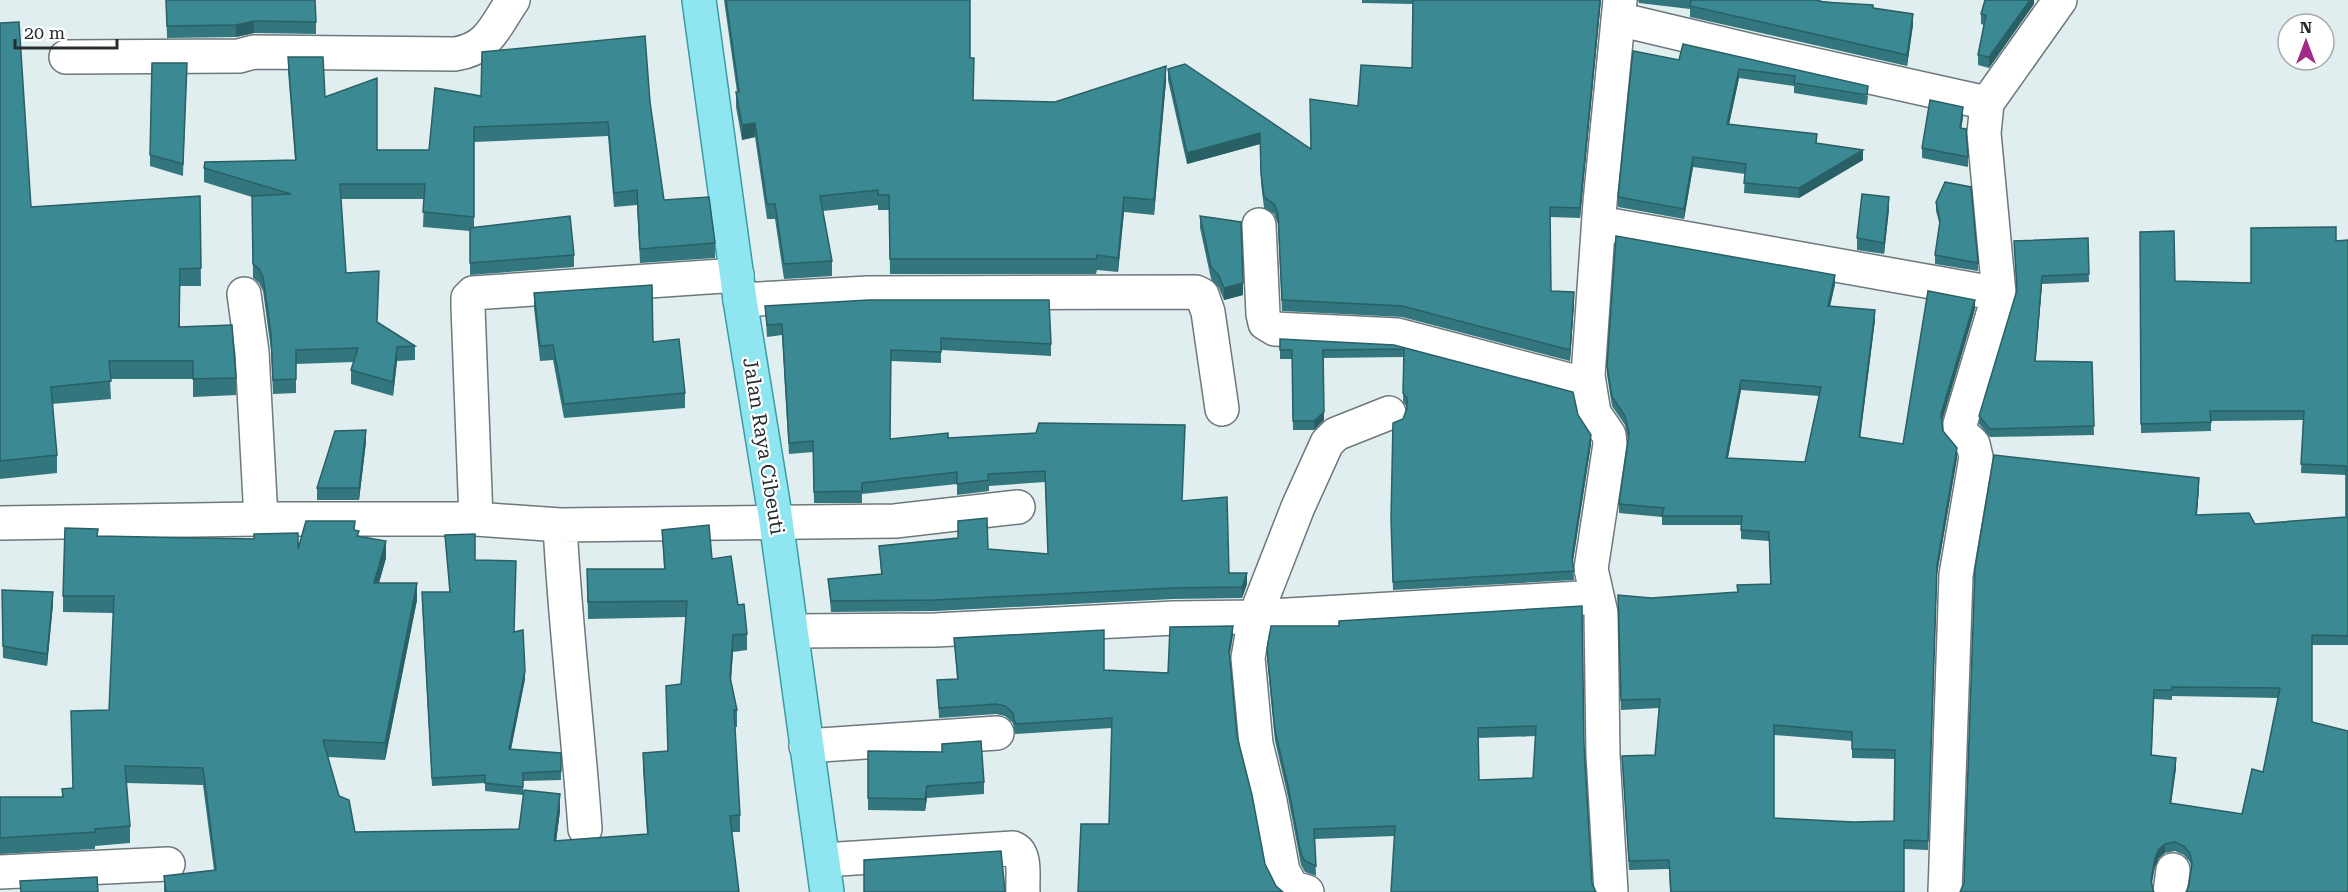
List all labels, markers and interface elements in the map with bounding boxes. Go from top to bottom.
scale bar [15,12,117,50]
north arrow [2276,12,2336,72]
text: N [2300,18,2312,37]
text: 20 m [24,22,65,43]
street label: Jalan Raya Cibeuti [738,356,790,536]

